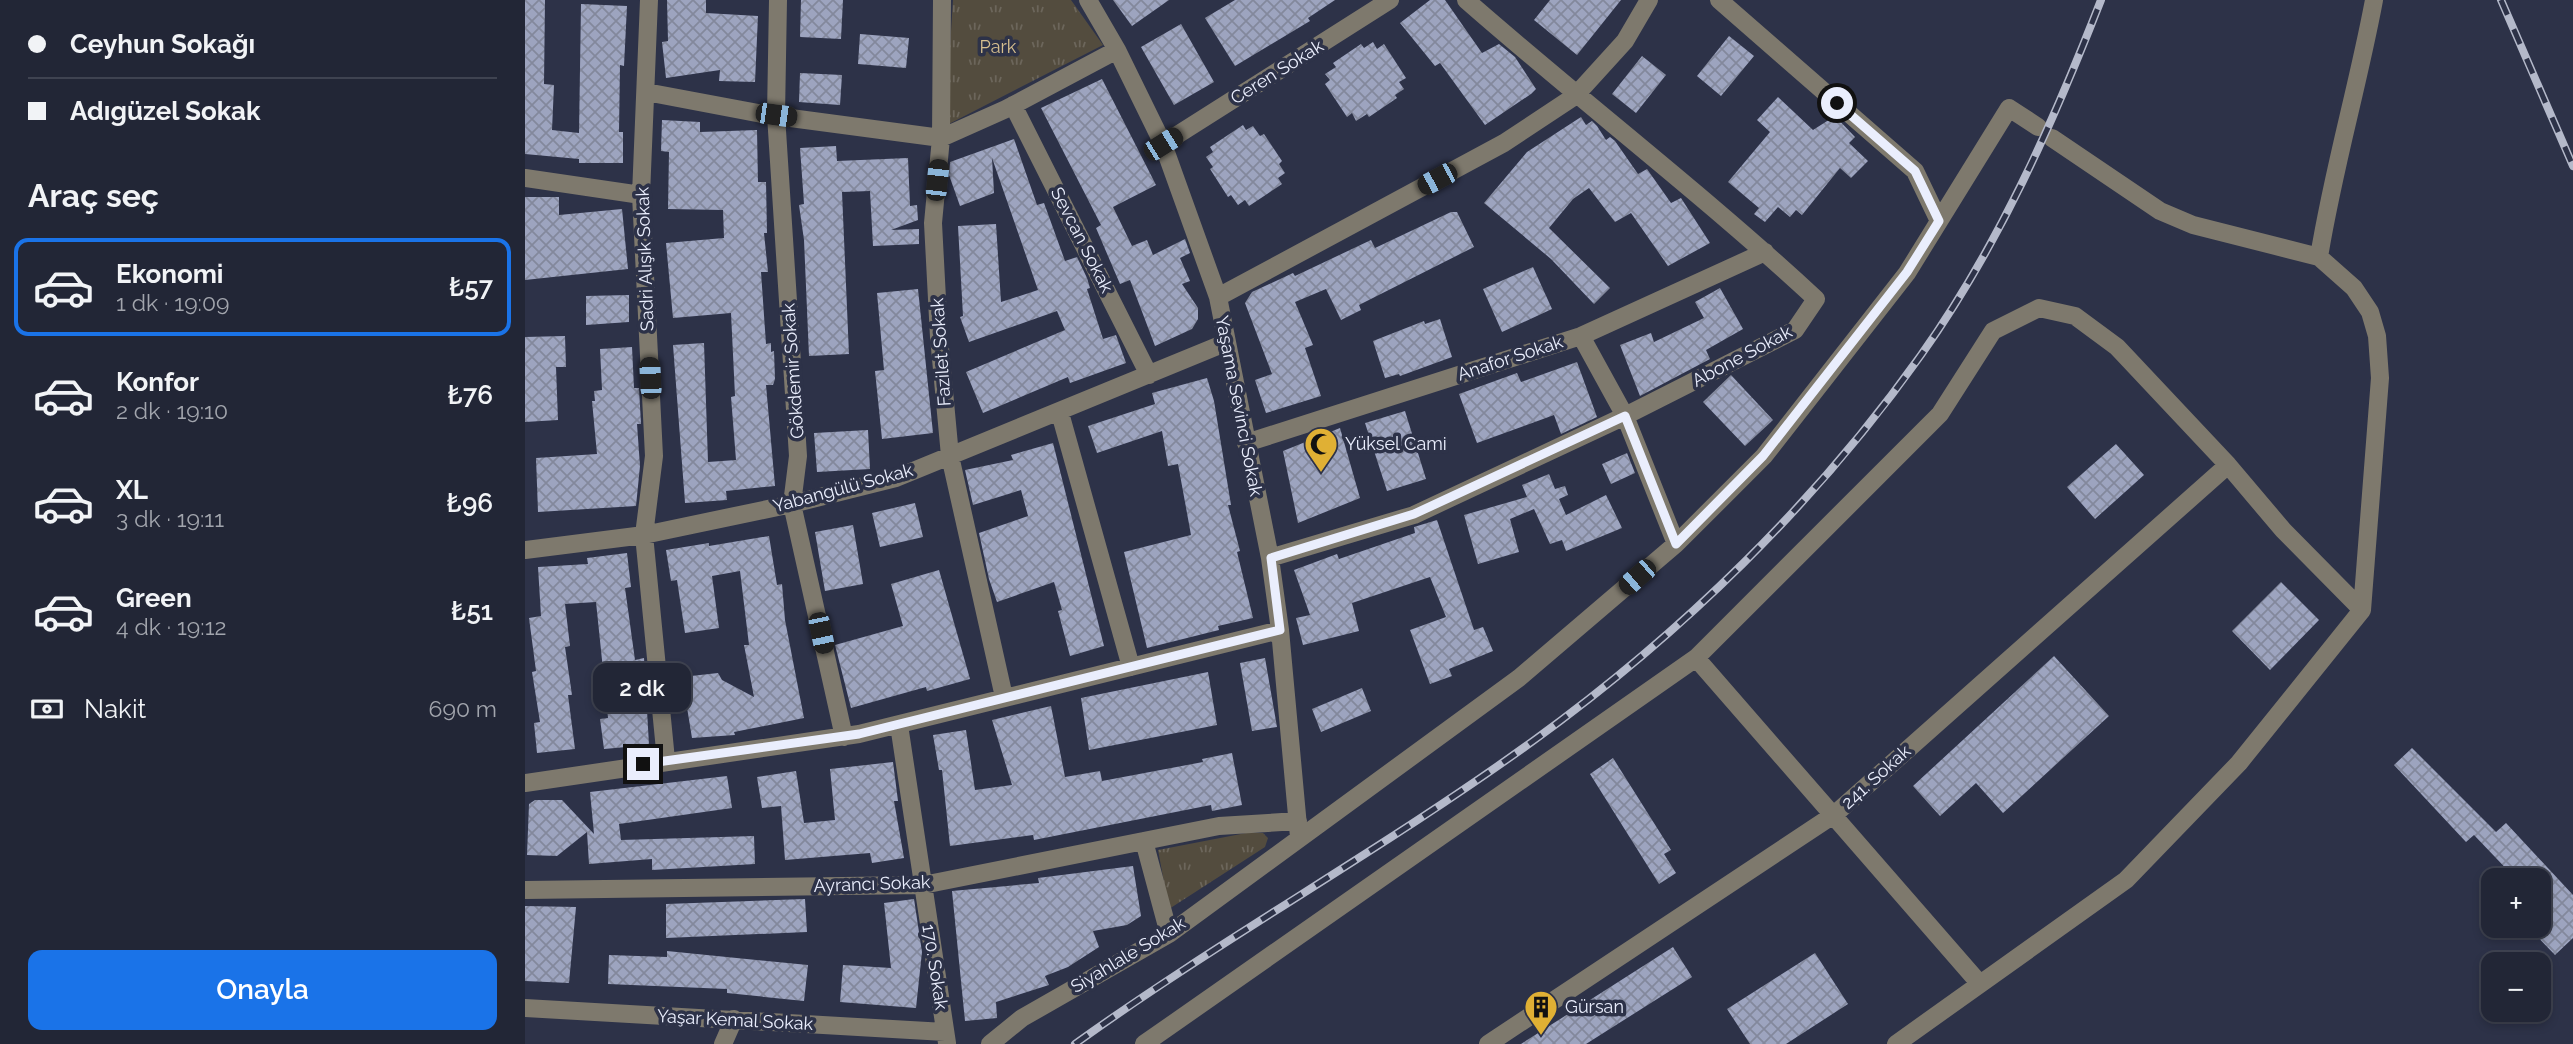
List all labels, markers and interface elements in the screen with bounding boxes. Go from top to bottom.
text: Ceyhun Sokağı [70,29,255,59]
street label: Ceren Sokak [1227,35,1327,108]
park label: Park [980,36,1017,57]
route start [1821,87,1853,119]
text: Adıgüzel Sokak [70,96,261,126]
car [754,102,799,128]
car [1140,124,1187,164]
car [925,158,950,202]
car [1414,160,1461,198]
text: Araç seç [28,177,159,214]
street label: Sevcan Sokak [1047,183,1118,297]
street label: Sadri Alışık Sokak [631,186,658,332]
icon: car [32,256,95,319]
text: Ekonomi [116,259,224,289]
text: ₺57 [449,272,493,302]
text: 1 dk · 19:09 [116,289,229,316]
street label: Fazilet Sokak [926,297,955,407]
street label: Gökdemir Sokak [777,302,808,440]
street label: Yaşama Sevinci Sokak [1212,314,1267,498]
street label: Abone Sokak [1688,320,1796,391]
street label: Anafor Sokak [1454,330,1566,384]
car [639,356,662,400]
icon: car [32,364,95,427]
text: Konfor [116,367,199,397]
text: ₺76 [448,380,493,410]
text: 2 dk · 19:10 [116,397,228,424]
mosque icon: Yüksel Cami [1302,425,1340,474]
place label: Yüksel Cami [1345,433,1447,454]
street label: Yabangülü Sokak [771,459,915,516]
icon: car [32,472,95,535]
text: XL [116,475,148,505]
text: ₺96 [447,488,493,518]
text: 3 dk · 19:11 [116,505,224,532]
car [1615,555,1660,599]
icon: car [32,580,95,643]
text: Green [116,583,192,613]
text: ₺51 [451,596,493,626]
car [807,610,836,656]
text: 4 dk · 19:12 [116,613,226,640]
callout: 2 dk [594,662,692,712]
text: 2 dk [619,674,665,701]
icon: cash [28,690,66,728]
text: Nakit [84,694,146,724]
text: 690 m [429,695,497,722]
street label: 241. Sokak [1837,740,1915,813]
route end [627,748,659,780]
map controls [2481,868,2551,1022]
button: + [2481,868,2551,938]
street label: Ayrancı Sokak [813,871,931,896]
street label: Siyahlale Sokak [1067,912,1189,997]
street label: 170. Sokak [918,922,953,1012]
button: Onayla [28,950,497,1030]
button: − [2481,952,2551,1022]
building icon: Gürsan [1522,988,1560,1037]
place label: Gürsan [1565,996,1624,1017]
street label: Yaşar Kemal Sokak [656,1005,814,1034]

